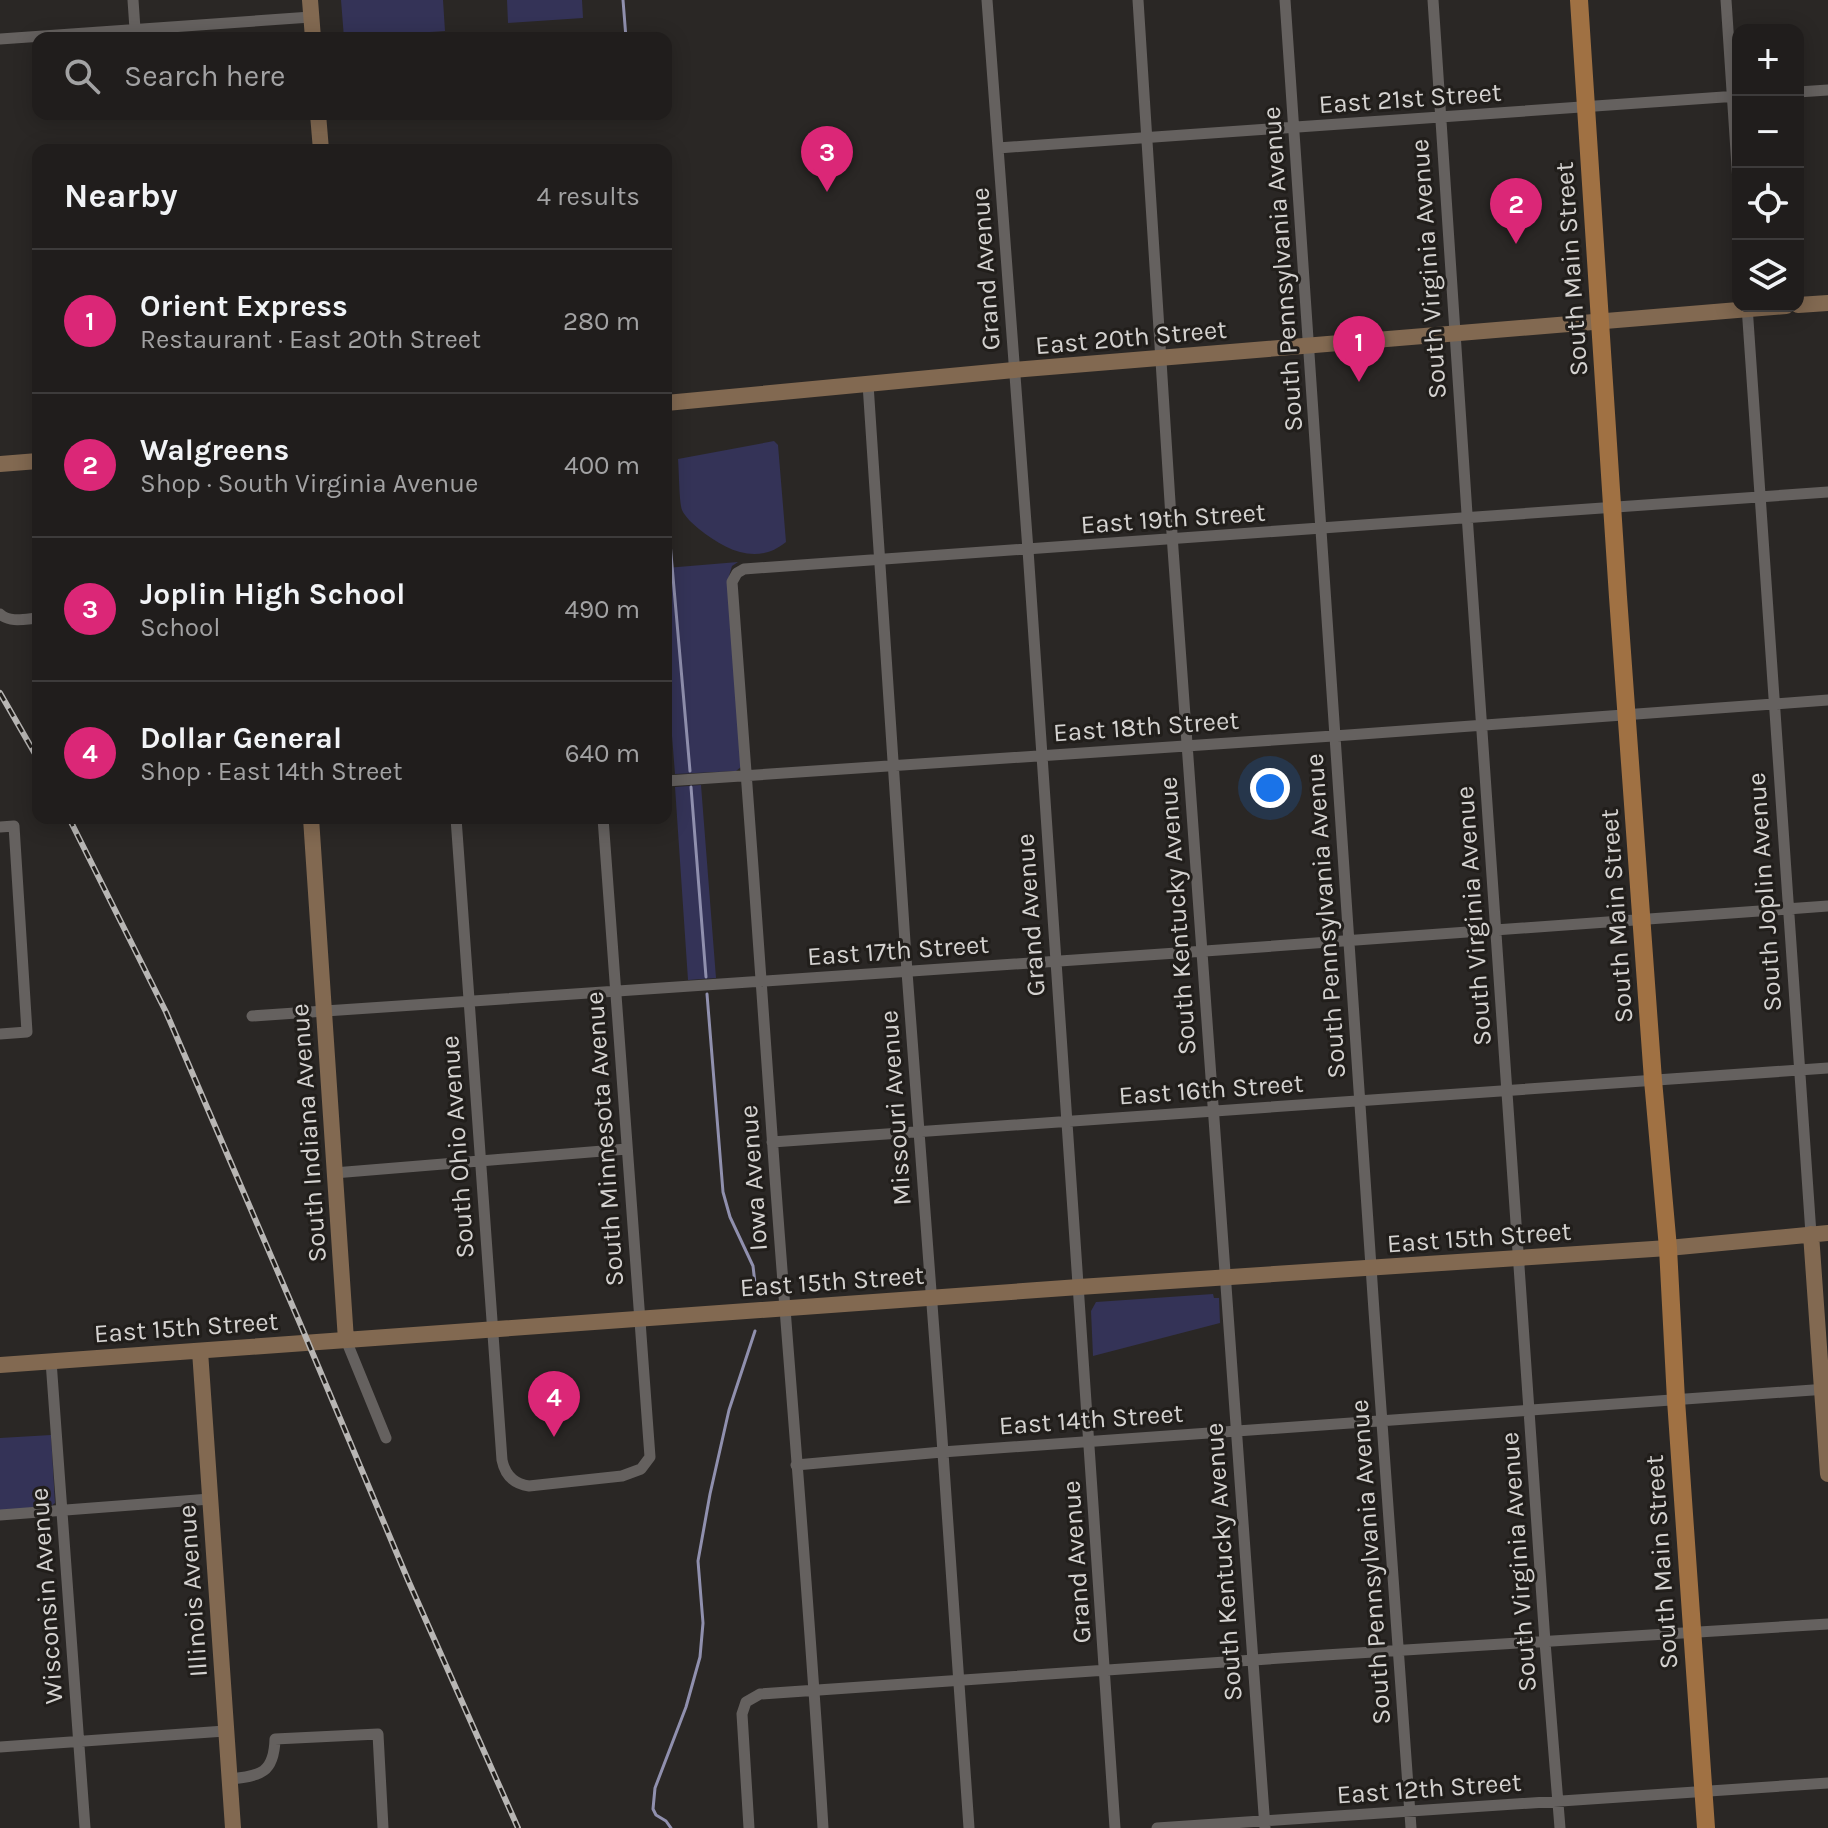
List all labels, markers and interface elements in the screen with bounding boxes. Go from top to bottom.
map controls [1732,24,1804,312]
button: + [1732,24,1804,96]
search box [32,32,672,120]
icon: search [60,54,104,98]
text: Search here [124,58,285,94]
street label: East 21st Street [1318,77,1503,120]
button: − [1732,96,1804,168]
street label: South Pennsylvania Avenue [1256,105,1309,433]
pin: 3 [801,126,853,192]
street label: South Virginia Avenue [1404,138,1453,400]
street label: South Main Street [1549,161,1594,377]
button: locate [1732,168,1804,240]
text: Nearby [64,176,178,216]
pin: 2 [1490,178,1542,244]
text: 4 results [536,181,640,212]
street label: Grand Avenue [964,186,1007,351]
button: layers [1732,240,1804,312]
text: Orient Express [140,288,348,324]
text: 1 [85,306,95,337]
text: 280 m [563,306,640,337]
street label: East 20th Street [1034,314,1228,361]
pin: 1 [1333,316,1385,382]
text: Restaurant · East 20th Street [140,324,481,355]
text: Walgreens [140,432,289,468]
text: 2 [82,450,98,481]
text: 400 m [564,450,640,481]
text: Shop · South Virginia Avenue [140,468,478,499]
street label: East 19th Street [1080,497,1267,540]
text: Joplin High School [140,576,405,612]
text: 3 [82,594,98,625]
text: 490 m [564,594,640,625]
text: School [140,612,221,643]
street label: East 18th Street [1052,705,1240,748]
text: Dollar General [140,720,342,756]
text: 4 [82,738,98,769]
text: 640 m [565,738,640,769]
street label: South Pennsylvania Avenue [1299,752,1352,1080]
text: Shop · East 14th Street [140,756,402,787]
your location [1250,768,1290,808]
street label: South Joplin Avenue [1741,771,1788,1013]
street label: South Kentucky Avenue [1152,776,1203,1056]
street label: South Virginia Avenue [1449,785,1498,1047]
street label: South Main Street [1594,808,1639,1024]
street label: Grand Avenue [1009,832,1052,997]
street label: East 17th Street [806,929,990,972]
street label: South Minnesota Avenue [579,990,630,1287]
street label: South Indiana Avenue [284,1002,333,1263]
street label: Missouri Avenue [873,1009,918,1207]
street label: South Ohio Avenue [434,1034,481,1260]
street label: East 16th Street [1118,1068,1305,1111]
street label: Iowa Avenue [733,1104,774,1252]
street label: East 15th Street [1386,1216,1573,1259]
street label: East 15th Street [739,1260,926,1303]
street label: East 15th Street [93,1306,280,1349]
pin: 4 [528,1371,580,1437]
street label: East 14th Street [998,1398,1184,1441]
street label: South Pennsylvania Avenue [1344,1398,1397,1726]
street label: South Kentucky Avenue [1198,1422,1249,1702]
street label: South Virginia Avenue [1494,1431,1543,1693]
street label: South Main Street [1639,1454,1684,1670]
street label: Grand Avenue [1055,1479,1098,1644]
street label: Wisconsin Avenue [23,1487,70,1705]
street label: Illinois Avenue [171,1504,214,1678]
street label: East 12th Street [1336,1767,1523,1810]

